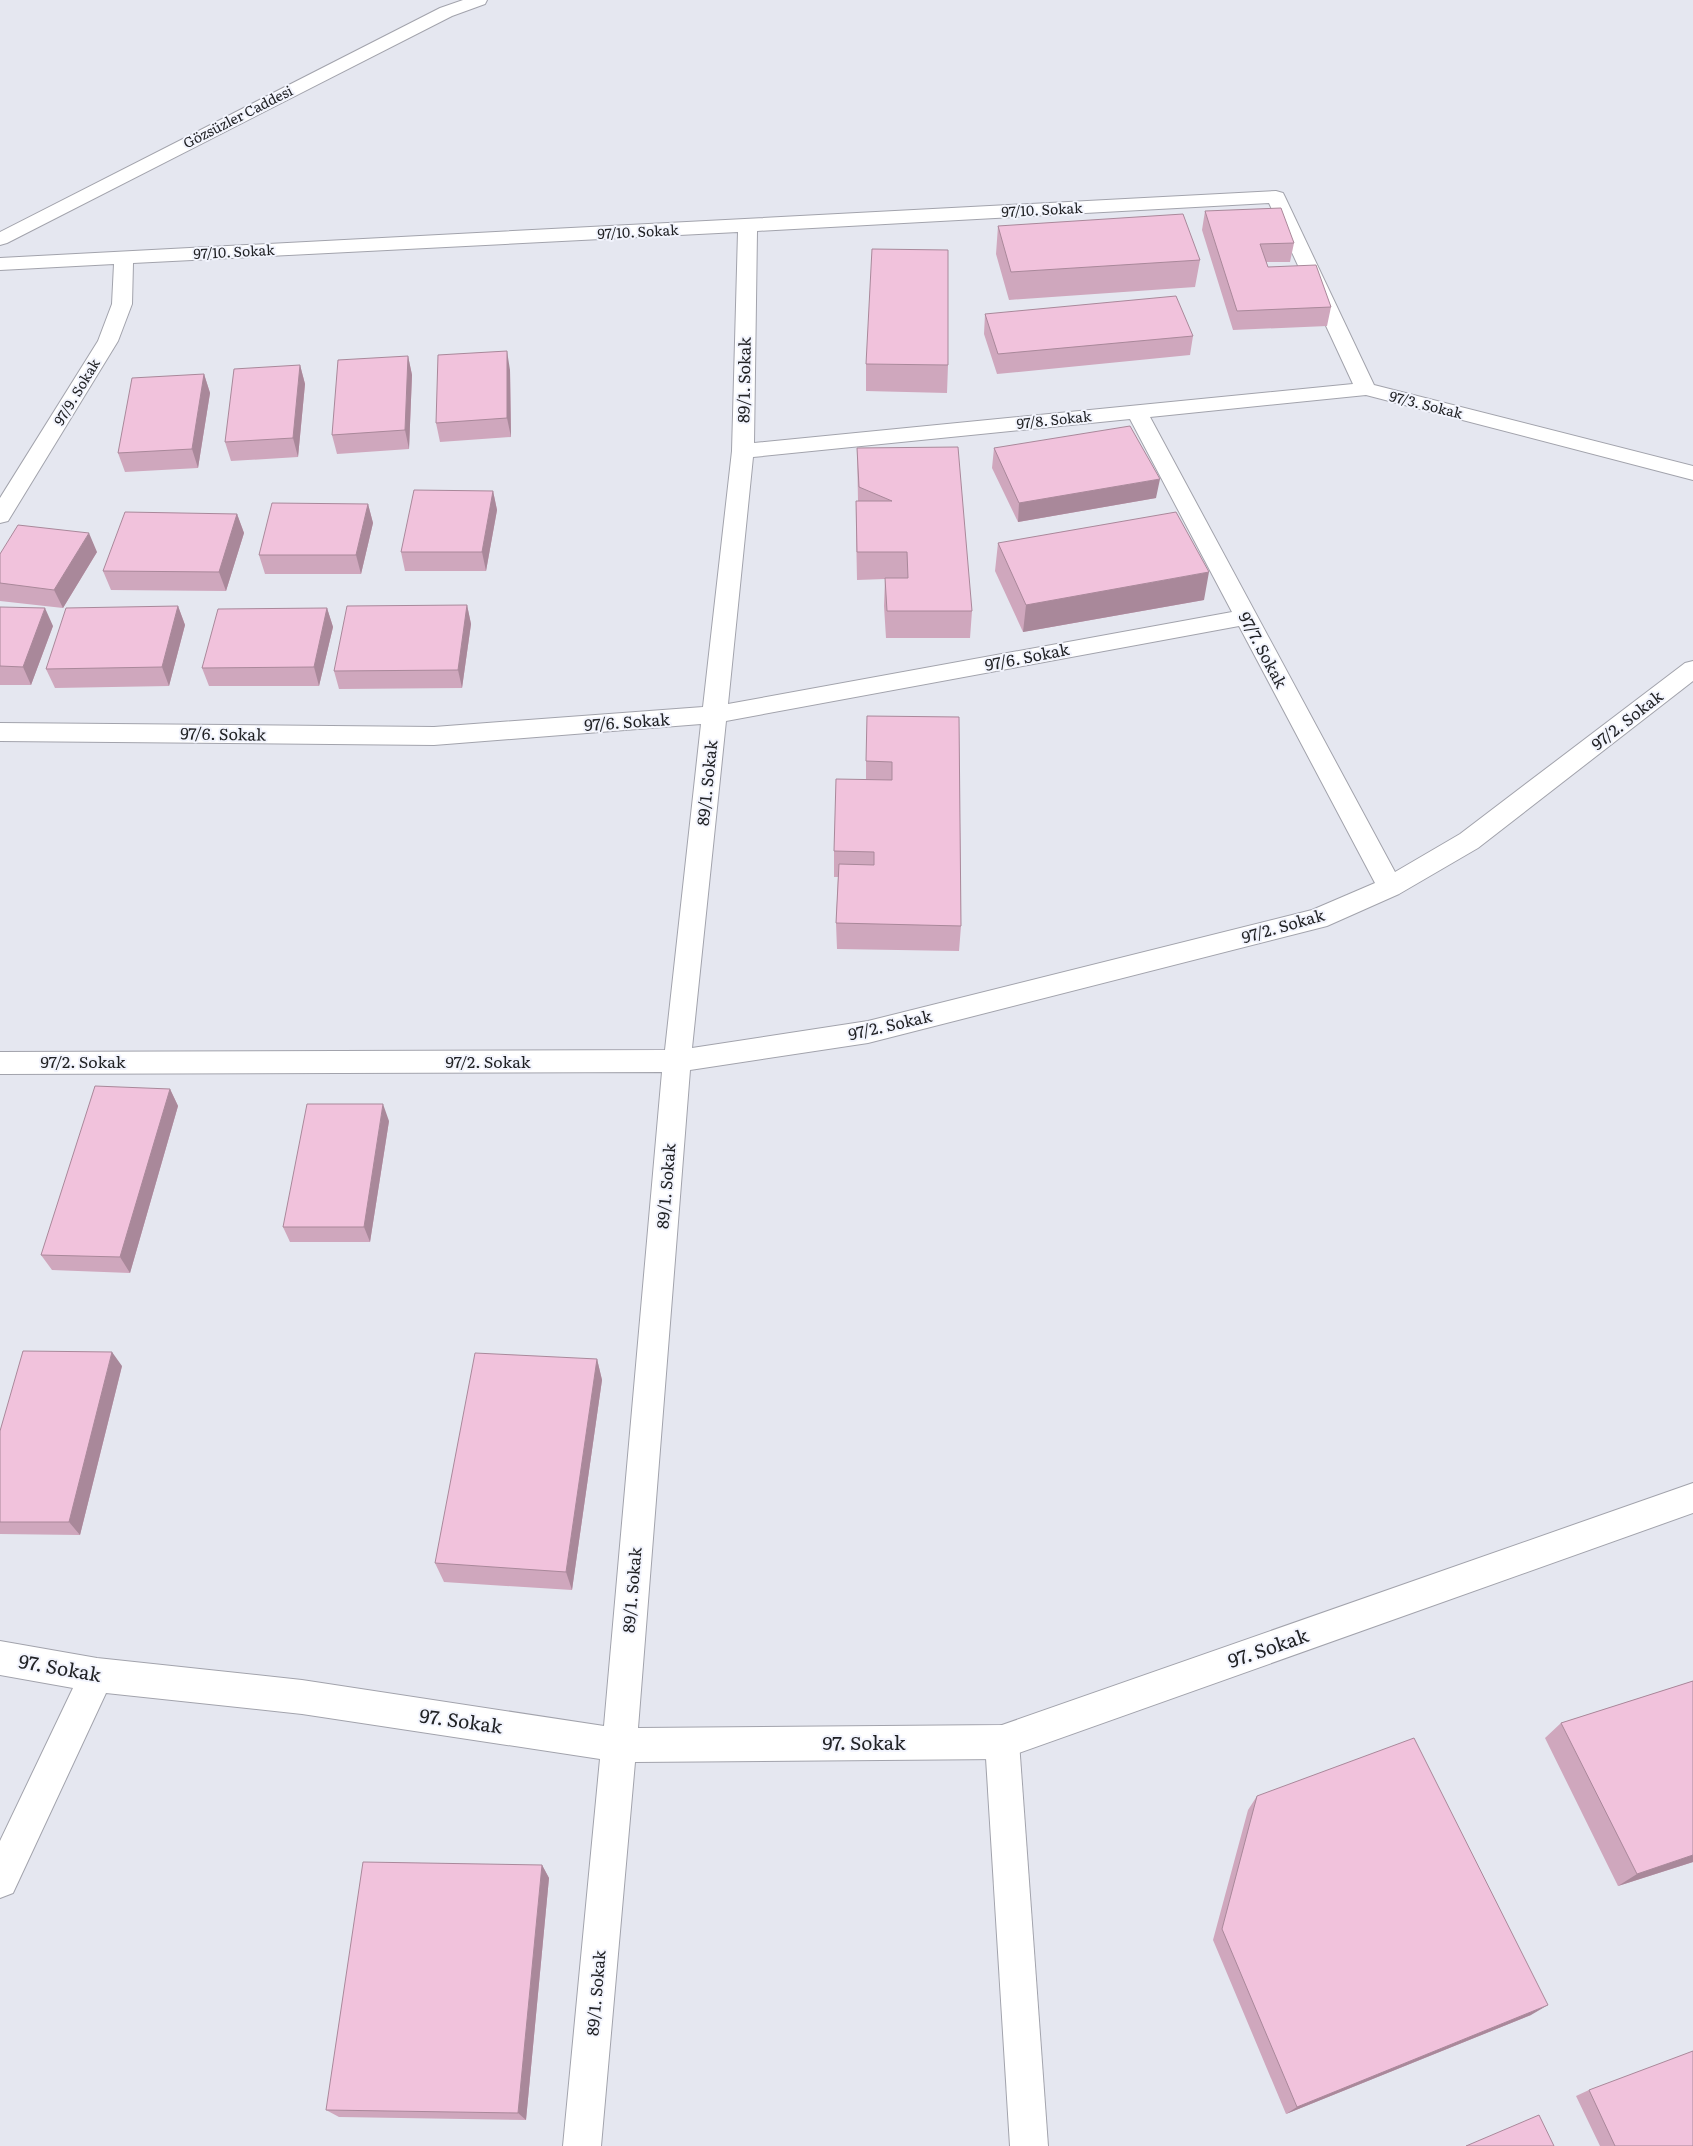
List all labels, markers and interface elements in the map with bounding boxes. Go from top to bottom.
street label: Gözsüzler Caddesi [179,80,296,152]
street label: 97/10. Sokak [1001,197,1083,221]
street label: 97/10. Sokak [597,219,679,243]
street label: 97/10. Sokak [193,239,275,263]
street label: 89/1. Sokak [730,337,756,423]
street label: 97/9. Sokak [48,354,104,429]
street label: 97/3. Sokak [1388,385,1465,423]
street label: 97/8. Sokak [1016,405,1093,433]
street label: 97/7. Sokak [1234,607,1294,692]
street label: 97/6. Sokak [983,636,1071,676]
street label: 97/2. Sokak [1585,683,1667,755]
street label: 97/6. Sokak [583,706,671,736]
street label: 97/6. Sokak [180,720,266,746]
street label: 89/1. Sokak [690,739,722,827]
street label: 97/2. Sokak [1239,902,1327,948]
street label: 97/2. Sokak [846,1003,934,1045]
street label: 97/2. Sokak [40,1049,126,1073]
street label: 97/2. Sokak [445,1049,531,1073]
street label: 89/1. Sokak [649,1142,681,1230]
street label: 89/1. Sokak [615,1546,647,1634]
street label: 97. Sokak [1224,1620,1312,1674]
street label: 97. Sokak [17,1646,104,1688]
street label: 97. Sokak [418,1700,505,1740]
street label: 97. Sokak [822,1728,906,1756]
street label: 89/1. Sokak [579,1949,611,2037]

